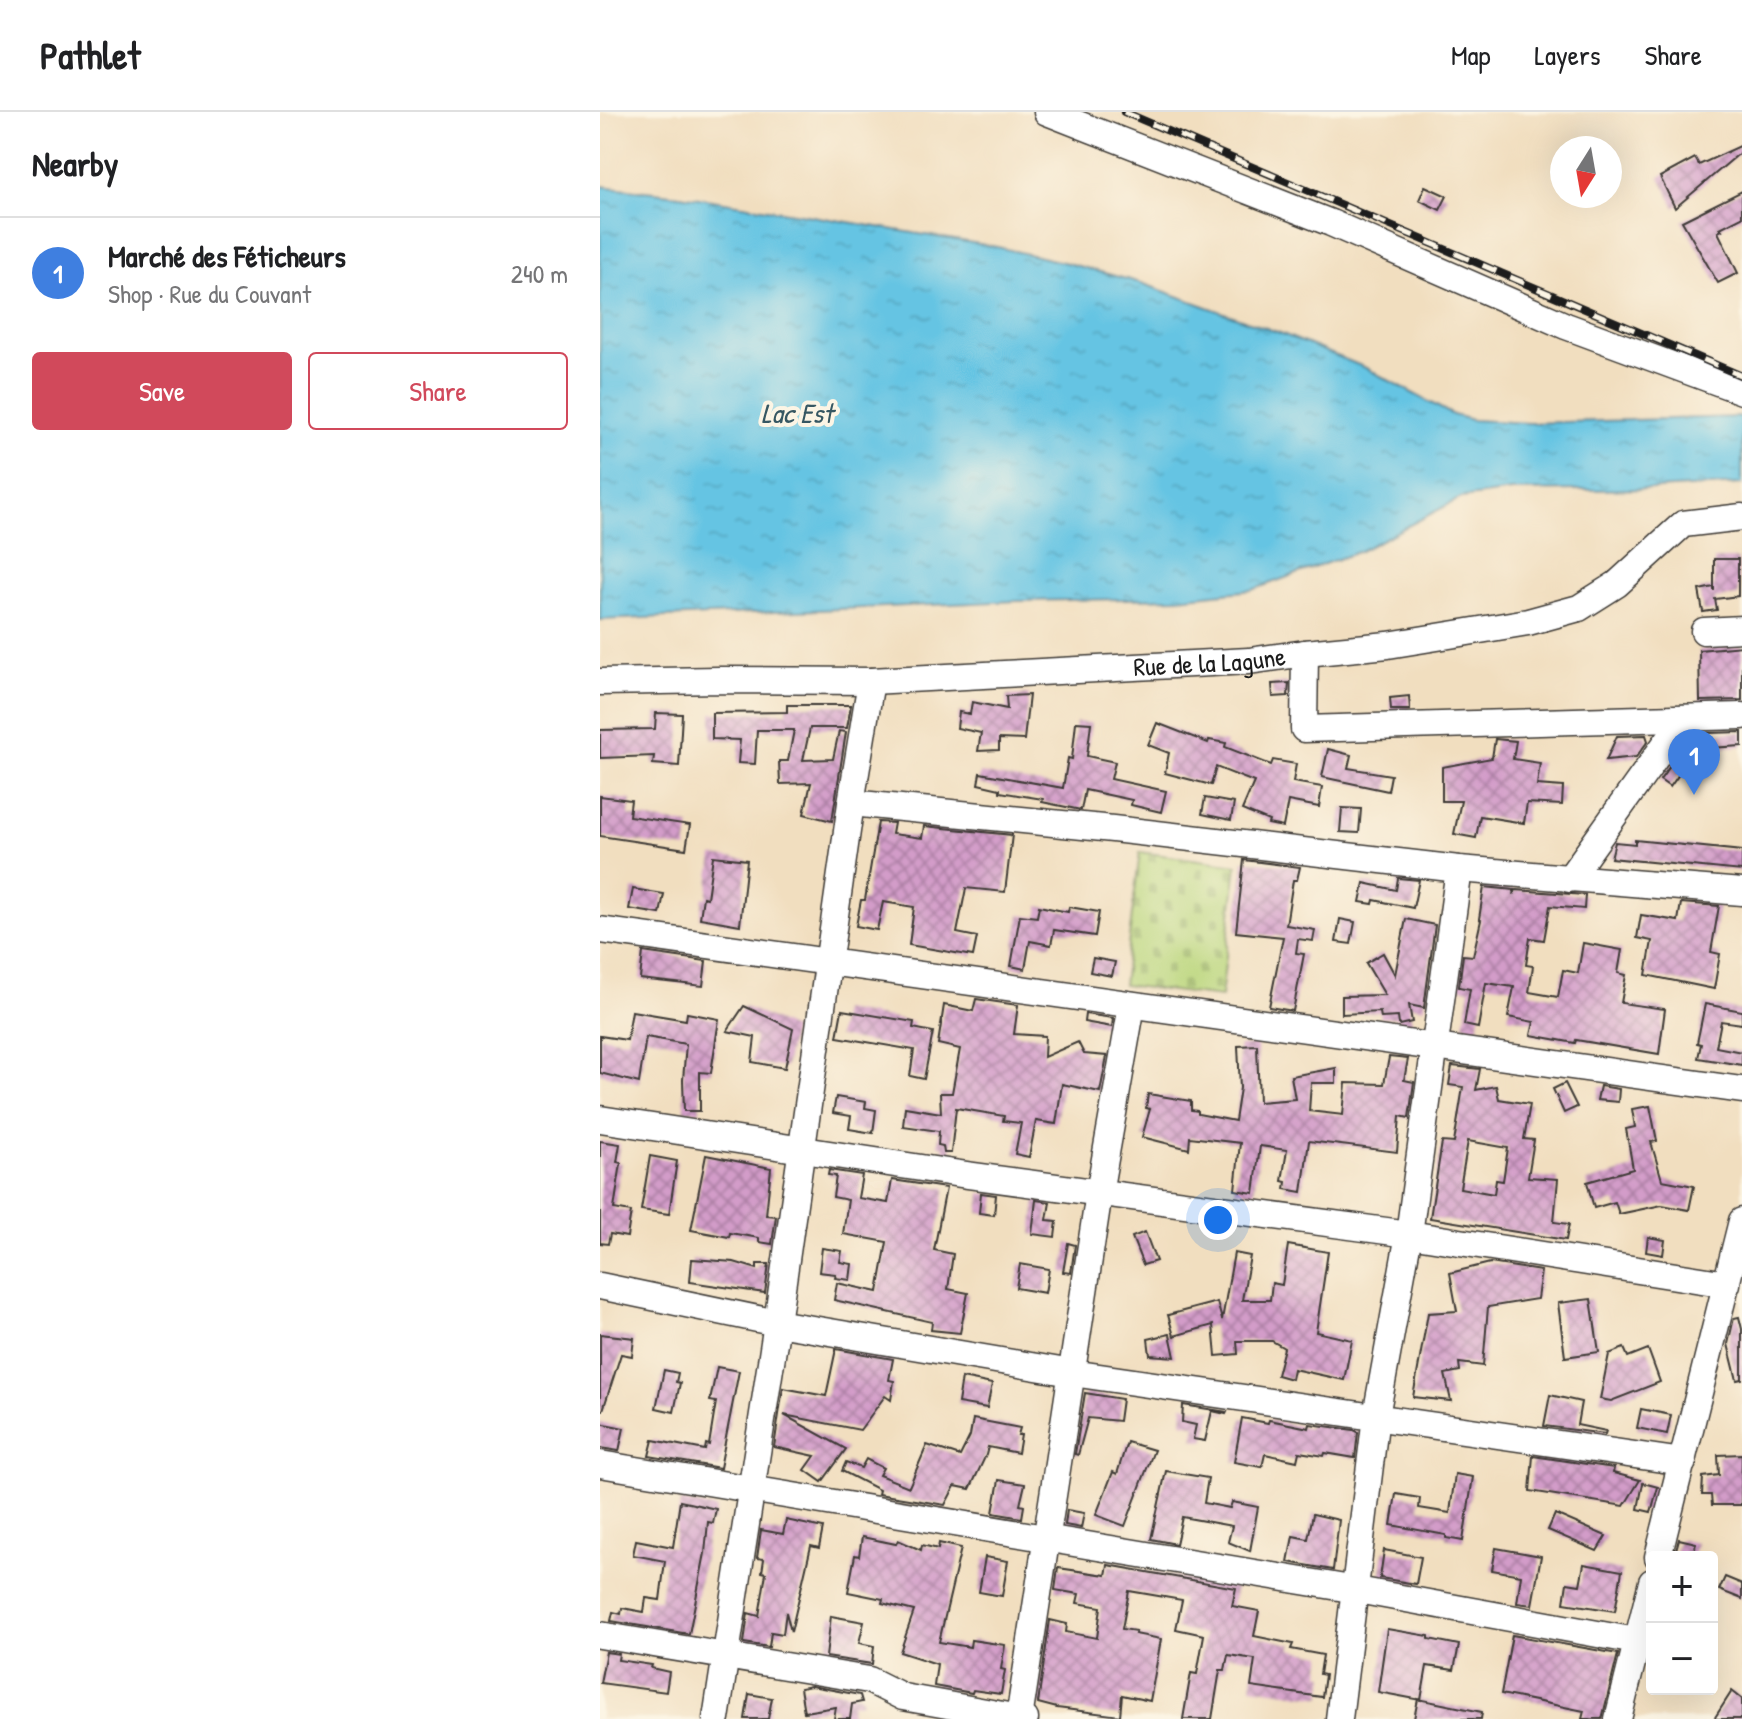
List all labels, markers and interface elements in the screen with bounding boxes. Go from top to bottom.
text: Pathlet [40,29,141,81]
text: Map [1451,36,1491,74]
text: Layers [1535,36,1600,74]
text: Share [1644,36,1702,74]
north arrow [1550,136,1622,208]
text: Nearby [32,141,118,187]
text: Marché des Féticheurs [108,236,346,276]
text: 1 [53,256,63,291]
text: 240 m [511,256,568,291]
text: Shop · Rue du Couvant [108,276,311,311]
button: Save [32,352,292,430]
button: Share [308,352,568,430]
water label: Lac Est [761,394,837,432]
street label: Rue de la Lagune [1133,638,1288,684]
pin: 1 [1668,729,1720,795]
your location [1198,1200,1238,1240]
map controls [1646,1551,1718,1695]
button: + [1646,1551,1718,1623]
button: − [1646,1623,1718,1695]

